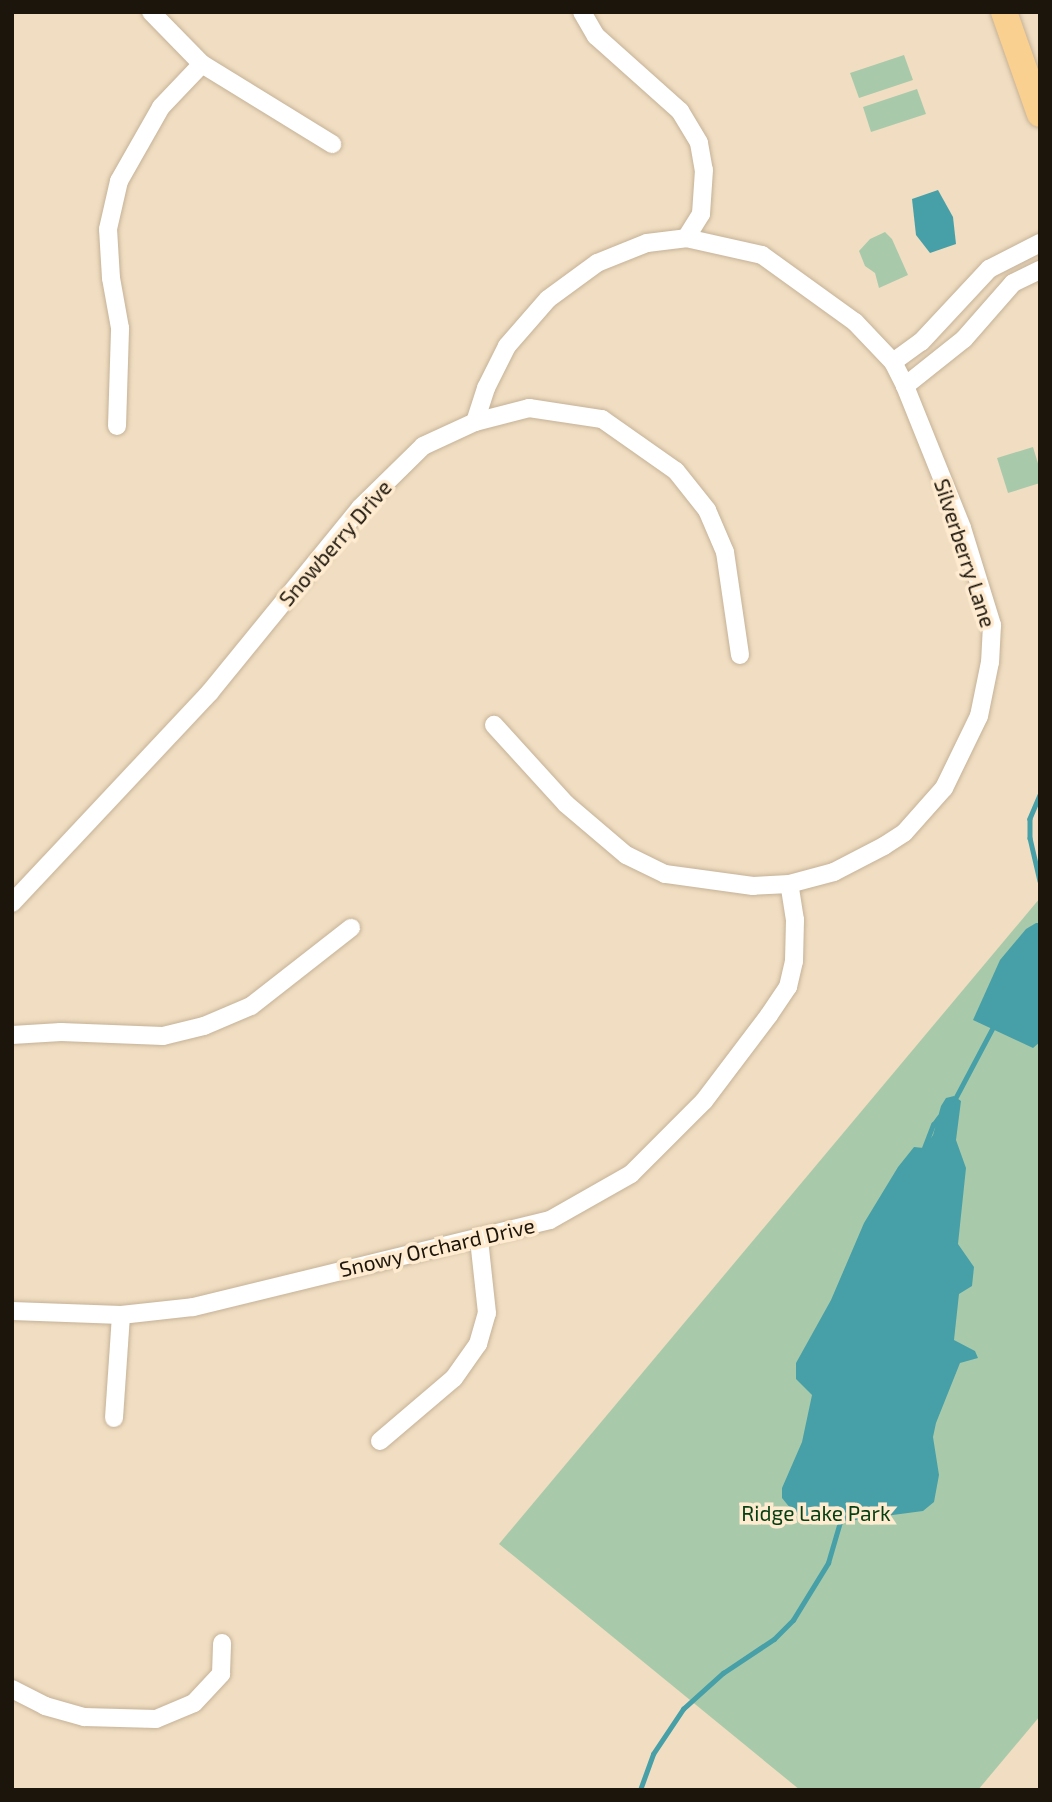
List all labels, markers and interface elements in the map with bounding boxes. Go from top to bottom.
street label: Snowberry Drive [273,475,397,611]
street label: Silverberry Lane [929,475,1001,631]
street label: Snowy Orchard Drive [337,1212,537,1282]
park label: Ridge Lake Park [741,1500,891,1526]

